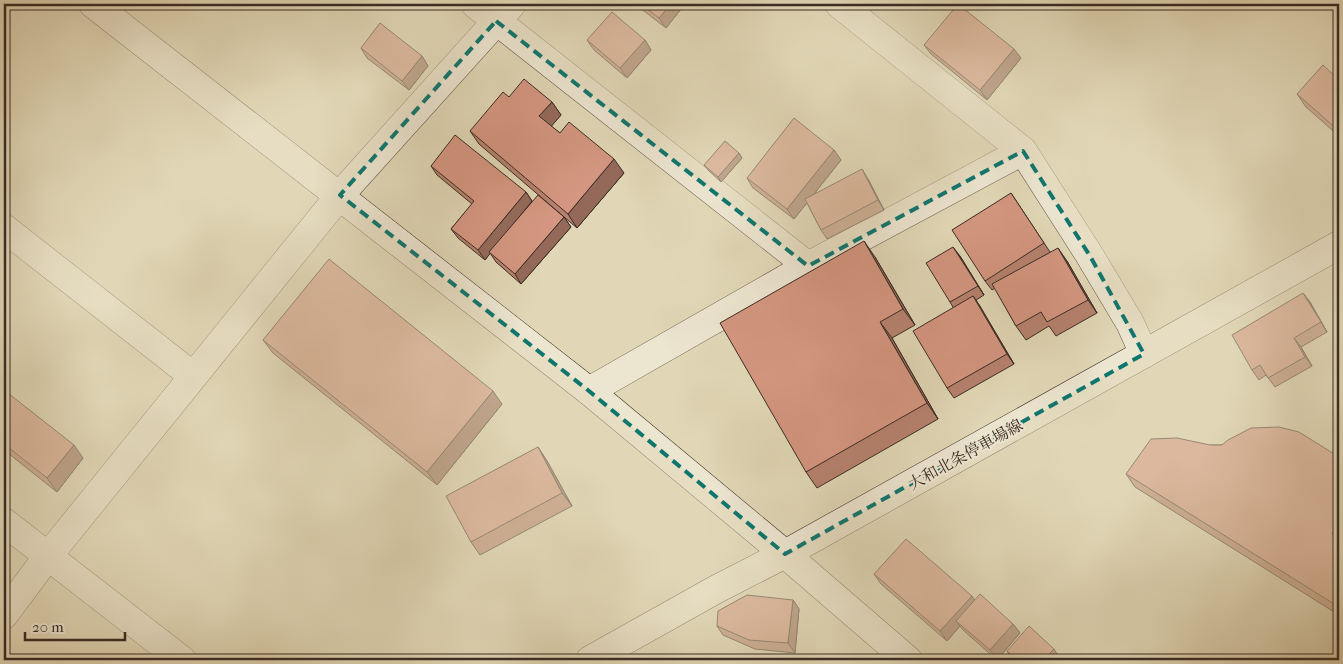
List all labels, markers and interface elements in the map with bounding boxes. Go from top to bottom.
street label: 大和北条停車場線 [905,415,1026,494]
scale bar [25,609,125,641]
text: 20 m [32,618,64,636]

